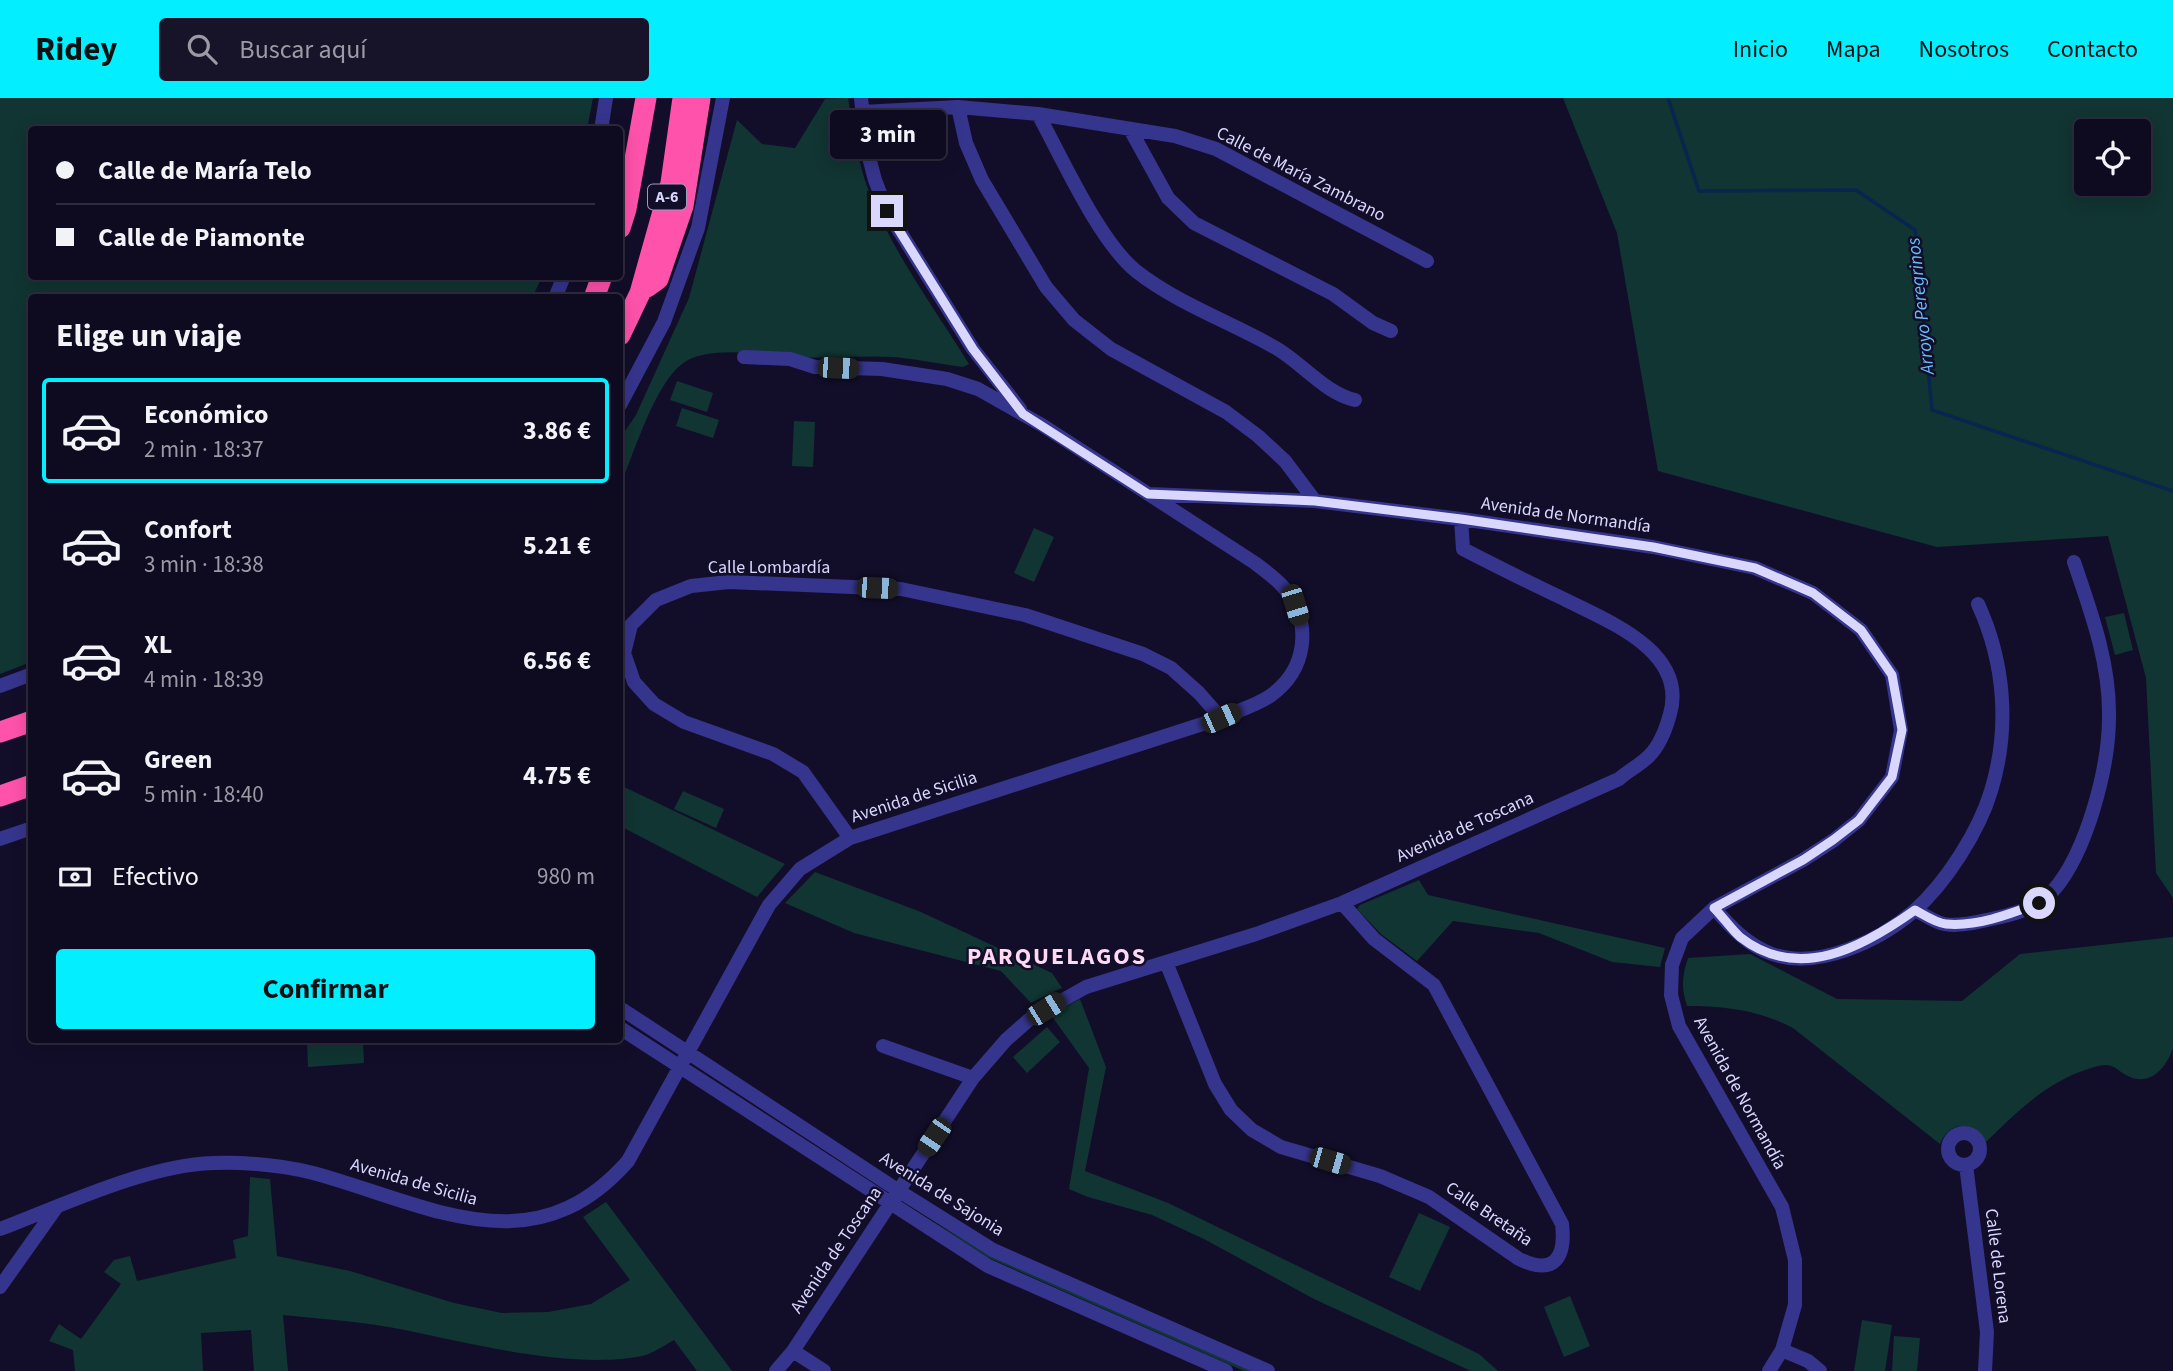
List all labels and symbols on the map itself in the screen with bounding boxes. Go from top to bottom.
callout: 3 min [829,109,945,158]
street label: Calle de María Zambrano [1212,120,1390,228]
road number: A-6 [648,184,686,209]
route end [871,195,903,227]
water label: Arroyo Peregrinos [1900,236,1942,377]
car [817,357,860,379]
street label: Avenida de Normandía [1479,491,1653,539]
street label: Calle Lombardía [708,555,830,580]
car [856,577,899,599]
car [1279,582,1312,628]
car [1198,700,1245,736]
street label: Avenida de Sicilia [848,765,980,829]
street label: Avenida de Toscana [1392,785,1538,869]
route start [2023,887,2055,919]
district label: PARQUELAGOS [967,939,1147,974]
car [1023,989,1070,1029]
street label: Avenida de Normandía [1688,1012,1792,1174]
car [914,1114,955,1160]
car [1307,1145,1354,1177]
street label: Avenida de Sajonia [875,1146,1009,1242]
street label: Avenida de Sicilia [348,1152,480,1212]
street label: Calle Bretaña [1440,1176,1538,1252]
street label: Avenida de Toscana [784,1182,888,1318]
street label: Calle de Lorena [1979,1207,2017,1325]

